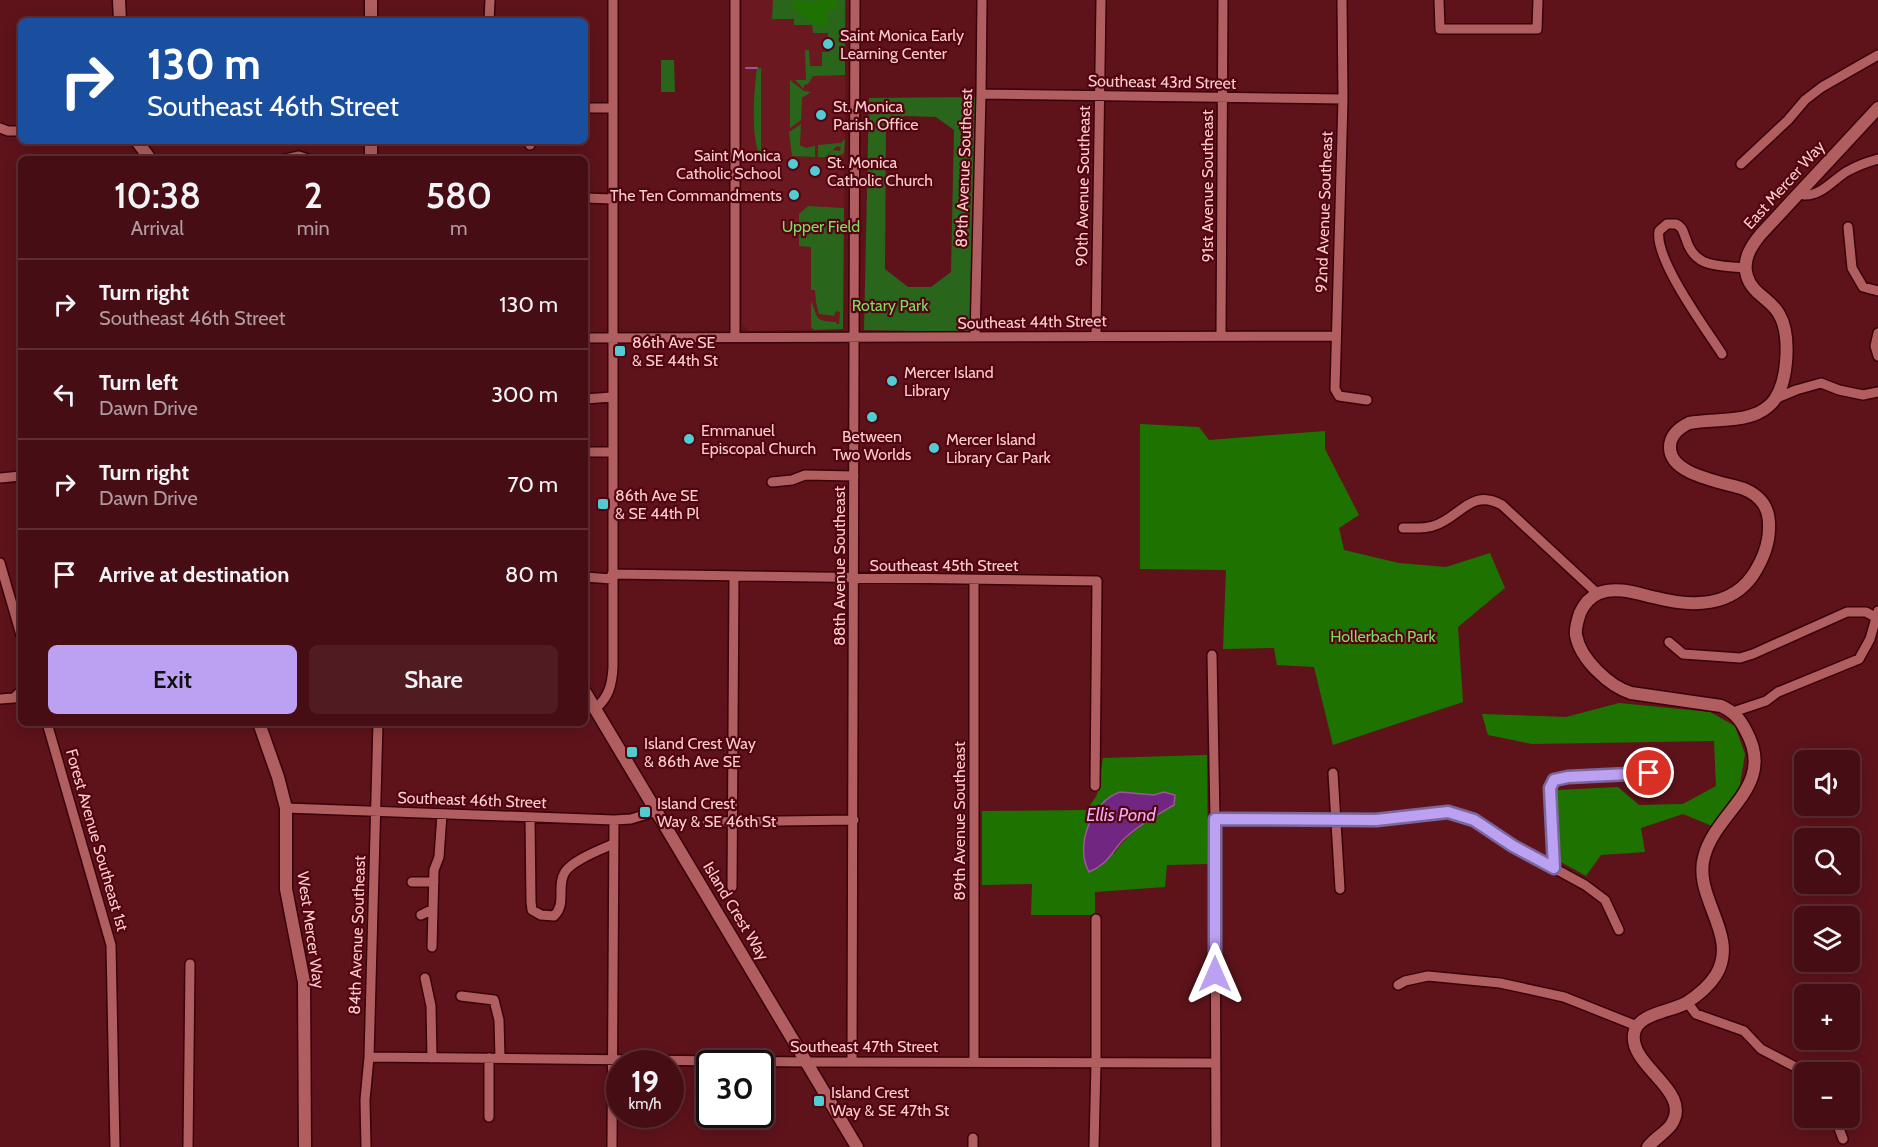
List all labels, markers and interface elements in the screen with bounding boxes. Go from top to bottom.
place label: Saint Monica Early Learning Center [840,26,964,63]
marker: Saint Monica Early Learning Center [821,37,835,51]
text: 130 m [147,38,261,90]
icon: right [48,42,126,120]
street label: Southeast 43rd Street [1088,71,1237,93]
street label: 89th Avenue Southeast [952,87,976,248]
text: Southeast 46th Street [147,90,399,123]
place label: St. Monica Parish Office [833,97,919,134]
street label: 90th Avenue Southeast [1072,105,1094,267]
marker: St. Monica Parish Office [814,108,828,122]
street label: 91st Avenue Southeast [1198,109,1217,262]
street label: 92nd Avenue Southeast [1312,130,1336,293]
street label: East Mercer Way [1739,137,1829,233]
place label: Saint Monica Catholic School [676,146,781,183]
place label: St. Monica Catholic Church [827,153,933,190]
marker: Saint Monica Catholic School [786,157,800,171]
marker: St. Monica Catholic Church [808,164,822,178]
text: 10:38 [114,173,201,217]
text: 2 [304,173,323,217]
text: 580 [426,173,492,217]
place label: The Ten Commandments [610,186,782,205]
marker: The Ten Commandments [787,188,801,202]
text: Arrival [131,216,184,240]
text: min [297,216,330,240]
text: m [450,216,468,240]
park label: Upper Field [782,217,860,236]
text: Turn right [99,279,189,306]
icon: right [48,288,81,321]
text: 130 m [499,291,558,318]
park label: Rotary Park [852,296,929,315]
text: Southeast 46th Street [99,306,286,330]
street label: Southeast 44th Street [957,311,1107,333]
place label: 86th Ave SE & SE 44th St [632,333,718,370]
marker: 86th Ave SE & SE 44th St [613,344,627,358]
place label: Mercer Island Library [904,363,994,400]
text: Turn left [99,369,178,396]
marker: Mercer Island Library [885,374,899,388]
icon: left [48,378,81,411]
text: 300 m [491,381,558,408]
text: Dawn Drive [99,396,198,420]
marker: Between Two Worlds [865,410,879,424]
place label: Emmanuel Episcopal Church [701,421,816,458]
place label: Between Two Worlds [833,427,912,464]
place label: Mercer Island Library Car Park [946,430,1052,467]
marker: Emmanuel Episcopal Church [682,432,696,446]
marker: Mercer Island Library Car Park [927,441,941,455]
text: Turn right [99,459,189,486]
icon: right [48,468,81,501]
text: 70 m [508,471,558,498]
street label: 88th Avenue Southeast [830,485,849,646]
text: Dawn Drive [99,486,198,510]
place label: 86th Ave SE & SE 44th Pl [615,486,699,523]
marker: 86th Ave SE & SE 44th Pl [596,497,610,511]
street label: Southeast 45th Street [870,556,1019,575]
icon: arrive [48,558,81,591]
text: Arrive at destination [99,561,289,588]
text: 80 m [505,561,558,588]
park label: Hollerbach Park [1330,627,1437,646]
button: Exit [48,645,297,714]
button: Share [309,645,558,714]
place label: Island Crest Way & 86th Ave SE [644,734,756,771]
street label: 89th Avenue Southeast [950,741,969,901]
marker: Island Crest Way & 86th Ave SE [625,745,639,759]
street label: Forest Avenue Southeast 1st [62,747,132,934]
pin [1623,747,1674,798]
map controls [1794,750,1860,1128]
button: sound [1794,750,1860,816]
icon: arrive [1632,756,1665,789]
street label: Southeast 46th Street [397,788,547,812]
place label: Island Crest Way & SE 46th St [657,794,777,831]
water label: Ellis Pond [1086,804,1156,826]
marker: Island Crest Way & SE 46th St [638,805,652,819]
button: search [1794,828,1860,894]
street label: 84th Avenue Southeast [345,854,369,1015]
street label: Island Crest Way [699,858,773,964]
street label: West Mercer Way [293,870,329,990]
button: layers [1794,906,1860,972]
position arrow [1183,942,1247,1006]
button: + [1794,984,1860,1050]
street label: Southeast 47th Street [790,1037,939,1056]
speed limit sign: 30 [696,1050,774,1128]
button: − [1794,1062,1860,1128]
text: 19 [631,1063,659,1100]
place label: Island Crest Way & SE 47th St [831,1083,950,1120]
marker: Island Crest Way & SE 47th St [812,1094,826,1108]
text: km/h [629,1095,661,1113]

